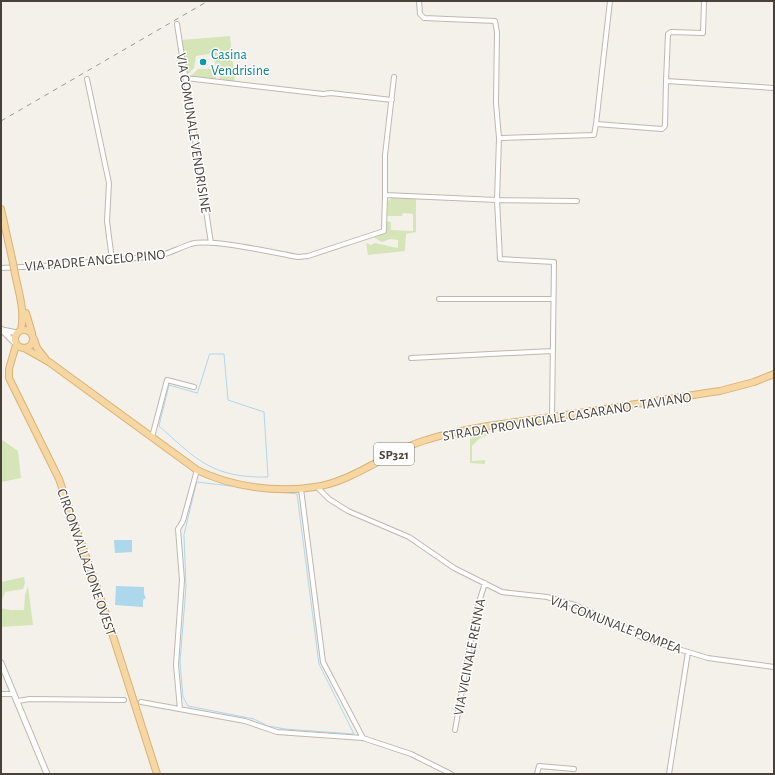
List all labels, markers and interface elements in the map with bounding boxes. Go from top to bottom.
place label: Casina Vendrisine [211,48,269,78]
street label: VIA COMUNALE VENDRISINE [173,52,213,214]
marker: Casina Vendrisine [198,57,208,67]
street label: VIA PADRE ANGELO PINO [24,248,166,274]
street label: STRADA PROVINCIALE CASARANO - TAVIANO [442,390,693,444]
road number: SP321 [374,443,414,465]
street label: CIRCONVALLAZIONE OVEST [54,487,118,638]
street label: VIA COMUNALE POMPEA [548,593,683,657]
street label: VIA VICINALE RENNA [452,598,488,717]

